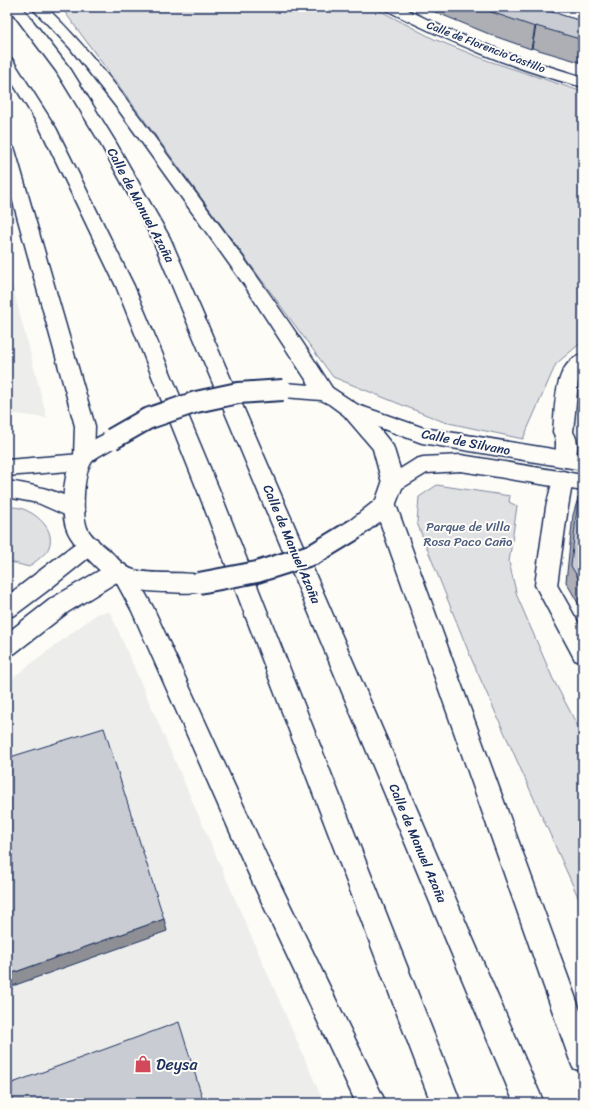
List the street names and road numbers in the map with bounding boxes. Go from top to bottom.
street label: Calle de Florencio Castillo [424,16,548,79]
street label: Calle de Manuel Azaña [101,143,181,267]
street label: Calle de Silvano [420,422,513,462]
street label: Calle de Manuel Azaña [256,481,328,608]
street label: Calle de Manuel Azaña [382,780,454,907]

